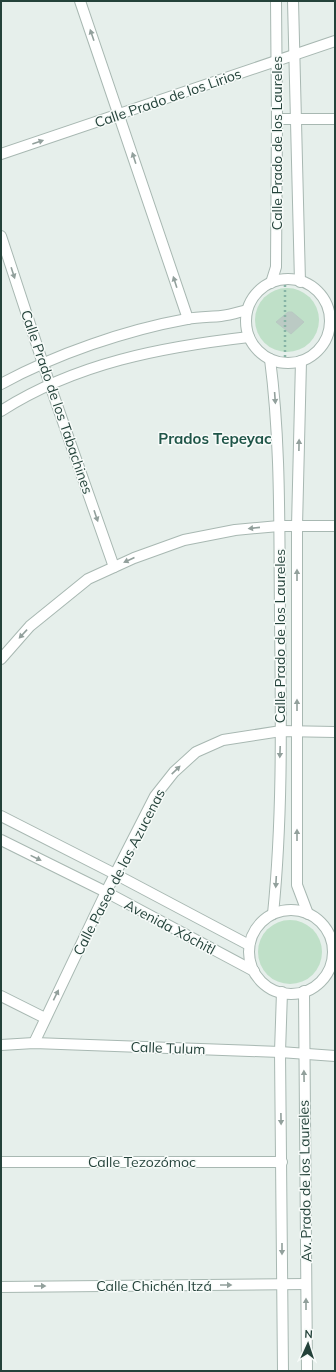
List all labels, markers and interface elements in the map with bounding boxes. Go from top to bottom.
one-way arrow [89,29,95,41]
street label: Calle Prado de los Laureles [268,56,286,230]
street label: Calle Prado de los Lirios [92,64,244,132]
one-way arrow [32,138,44,144]
one-way arrow [131,152,137,164]
one-way arrow [10,268,16,280]
one-way arrow [172,275,178,287]
street label: Calle Prado de los Tabachines [17,308,97,496]
one-way arrow [271,392,278,404]
district label: Prados Tepeyac [158,429,272,448]
one-way arrow [296,438,302,451]
one-way arrow [93,510,99,522]
one-way arrow [248,525,260,532]
street label: Calle Prado de los Laureles [271,549,289,723]
one-way arrow [123,557,134,563]
one-way arrow [294,568,300,581]
one-way arrow [18,628,27,639]
one-way arrow [294,698,300,711]
one-way arrow [277,746,283,759]
one-way arrow [171,765,181,775]
street label: Calle Paseo de las Azucenas [69,786,169,958]
one-way arrow [294,828,300,841]
one-way arrow [30,854,42,861]
one-way arrow [273,876,279,889]
street label: Avenida Xóchitl [121,895,219,959]
one-way arrow [53,990,59,1001]
street label: Calle Tulum [130,1038,206,1058]
one-way arrow [301,1069,307,1082]
street label: Av. Prado de los Laureles [295,1100,315,1262]
one-way arrow [278,1113,284,1126]
street label: Calle Tezozómoc [88,1153,196,1171]
one-way arrow [279,1243,286,1255]
street label: Calle Chichén Itzá [96,1277,212,1295]
one-way arrow [220,1282,233,1288]
one-way arrow [34,1283,46,1290]
one-way arrow [303,1297,309,1310]
north arrow [288,1324,328,1364]
text: N [304,1327,313,1341]

